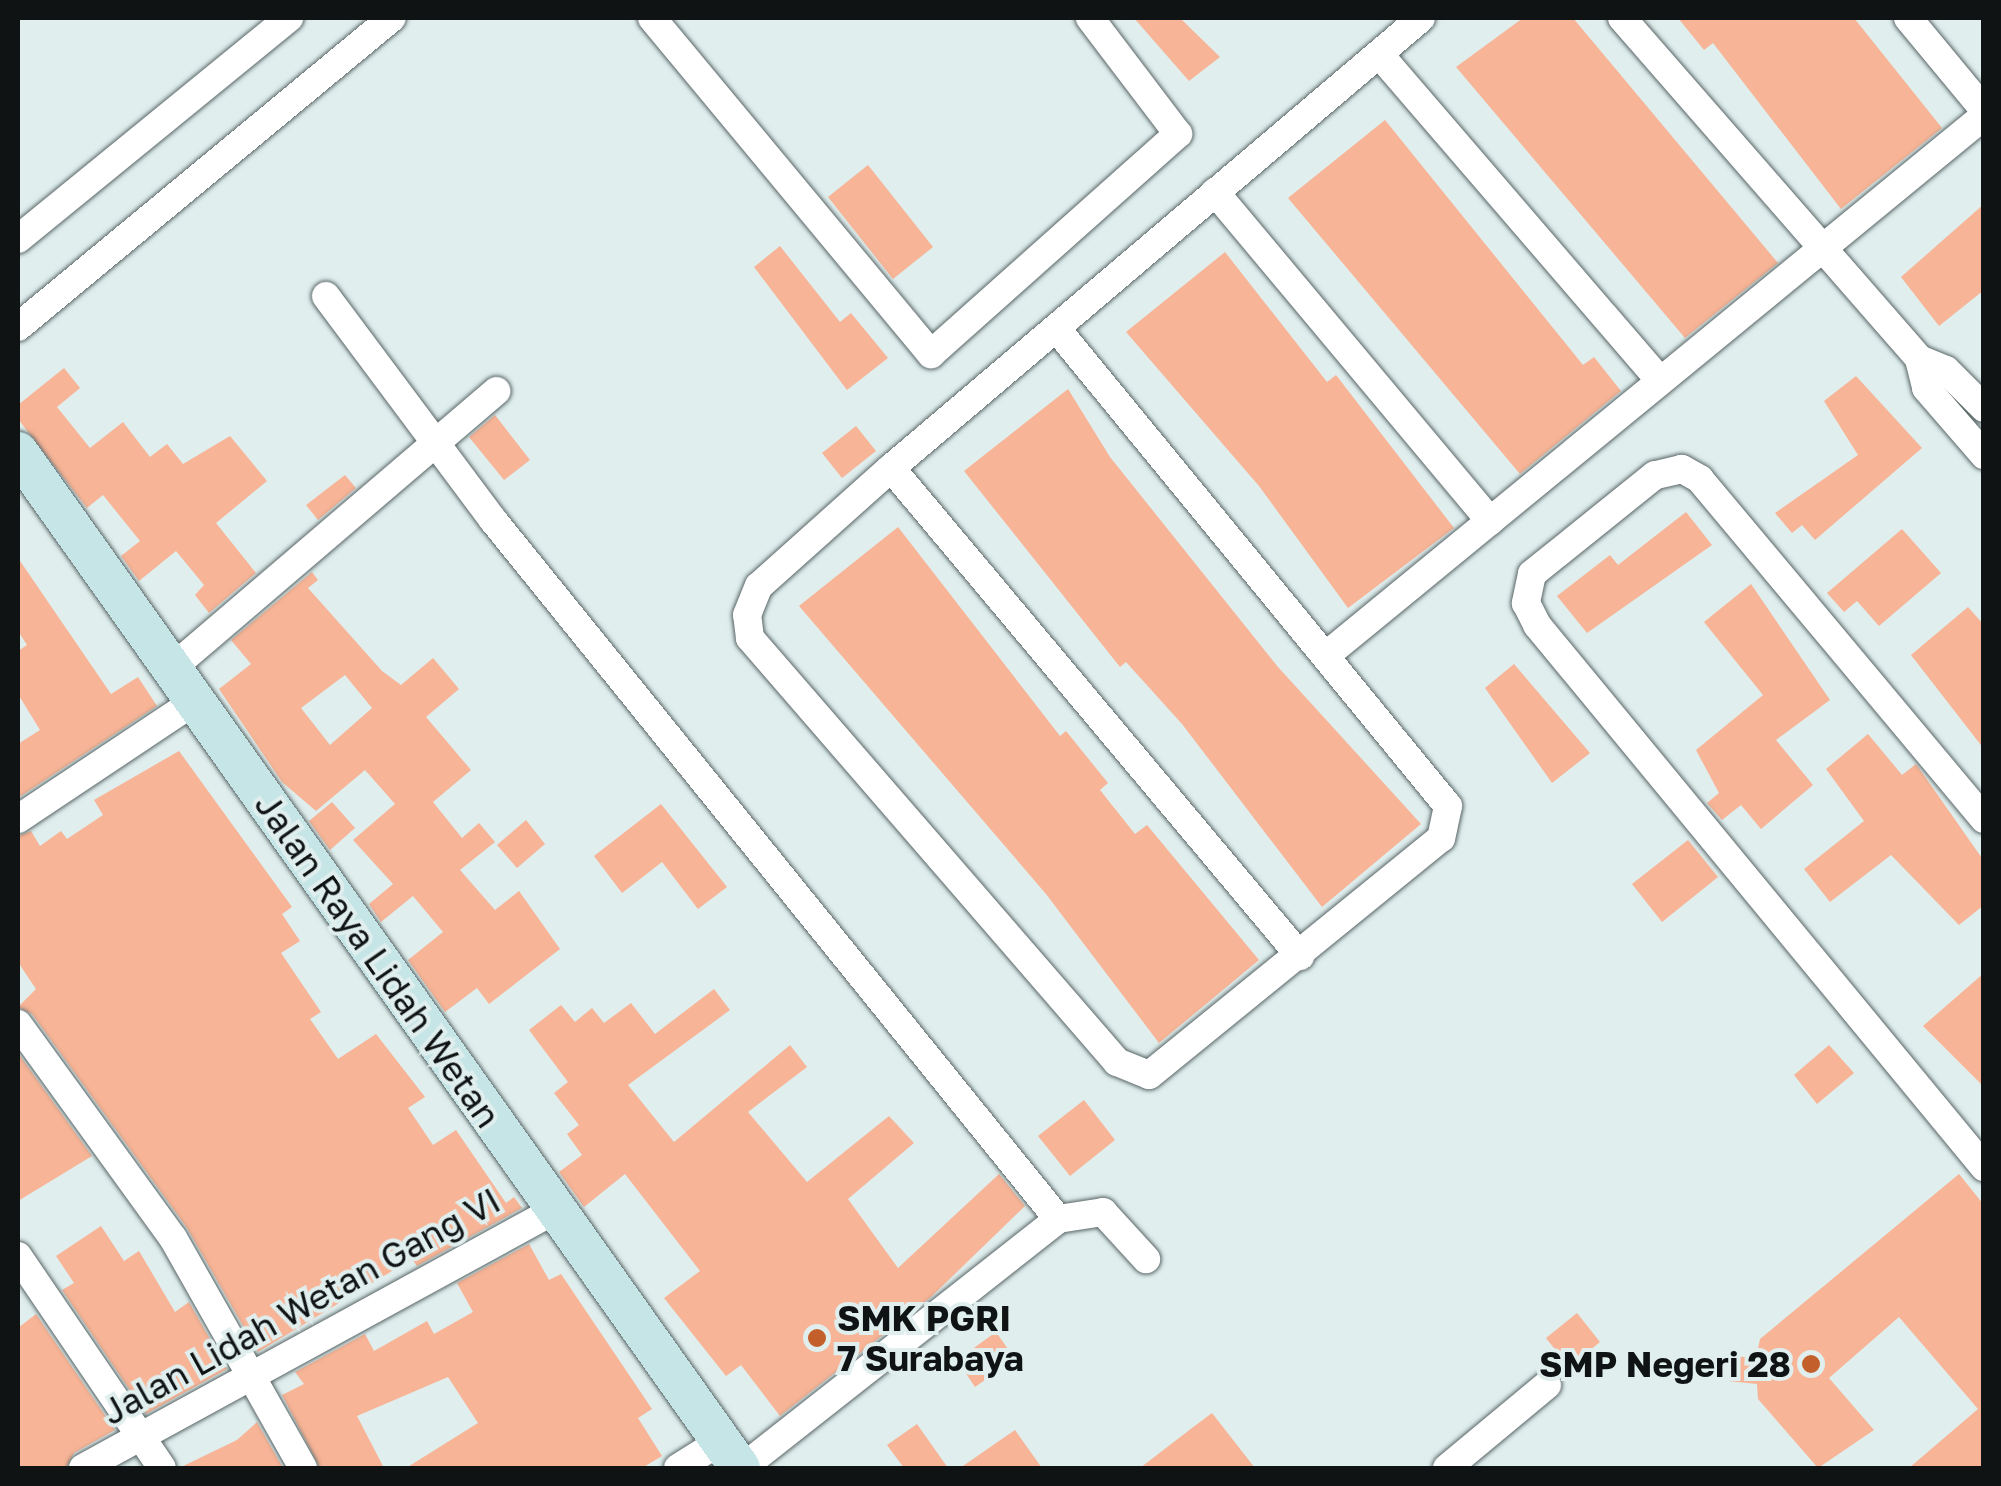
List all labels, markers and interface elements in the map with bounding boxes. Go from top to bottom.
street label: Jalan Raya Lidah Wetan [246,785,510,1135]
street label: Jalan Lidah Wetan Gang VI [95,1179,507,1433]
place label: SMK PGRI 7 Surabaya [837,1297,1024,1379]
marker: SMK PGRI 7 Surabaya [806,1327,828,1349]
place label: SMP Negeri 28 [1539,1343,1791,1385]
marker: SMP Negeri 28 [1800,1353,1822,1375]

